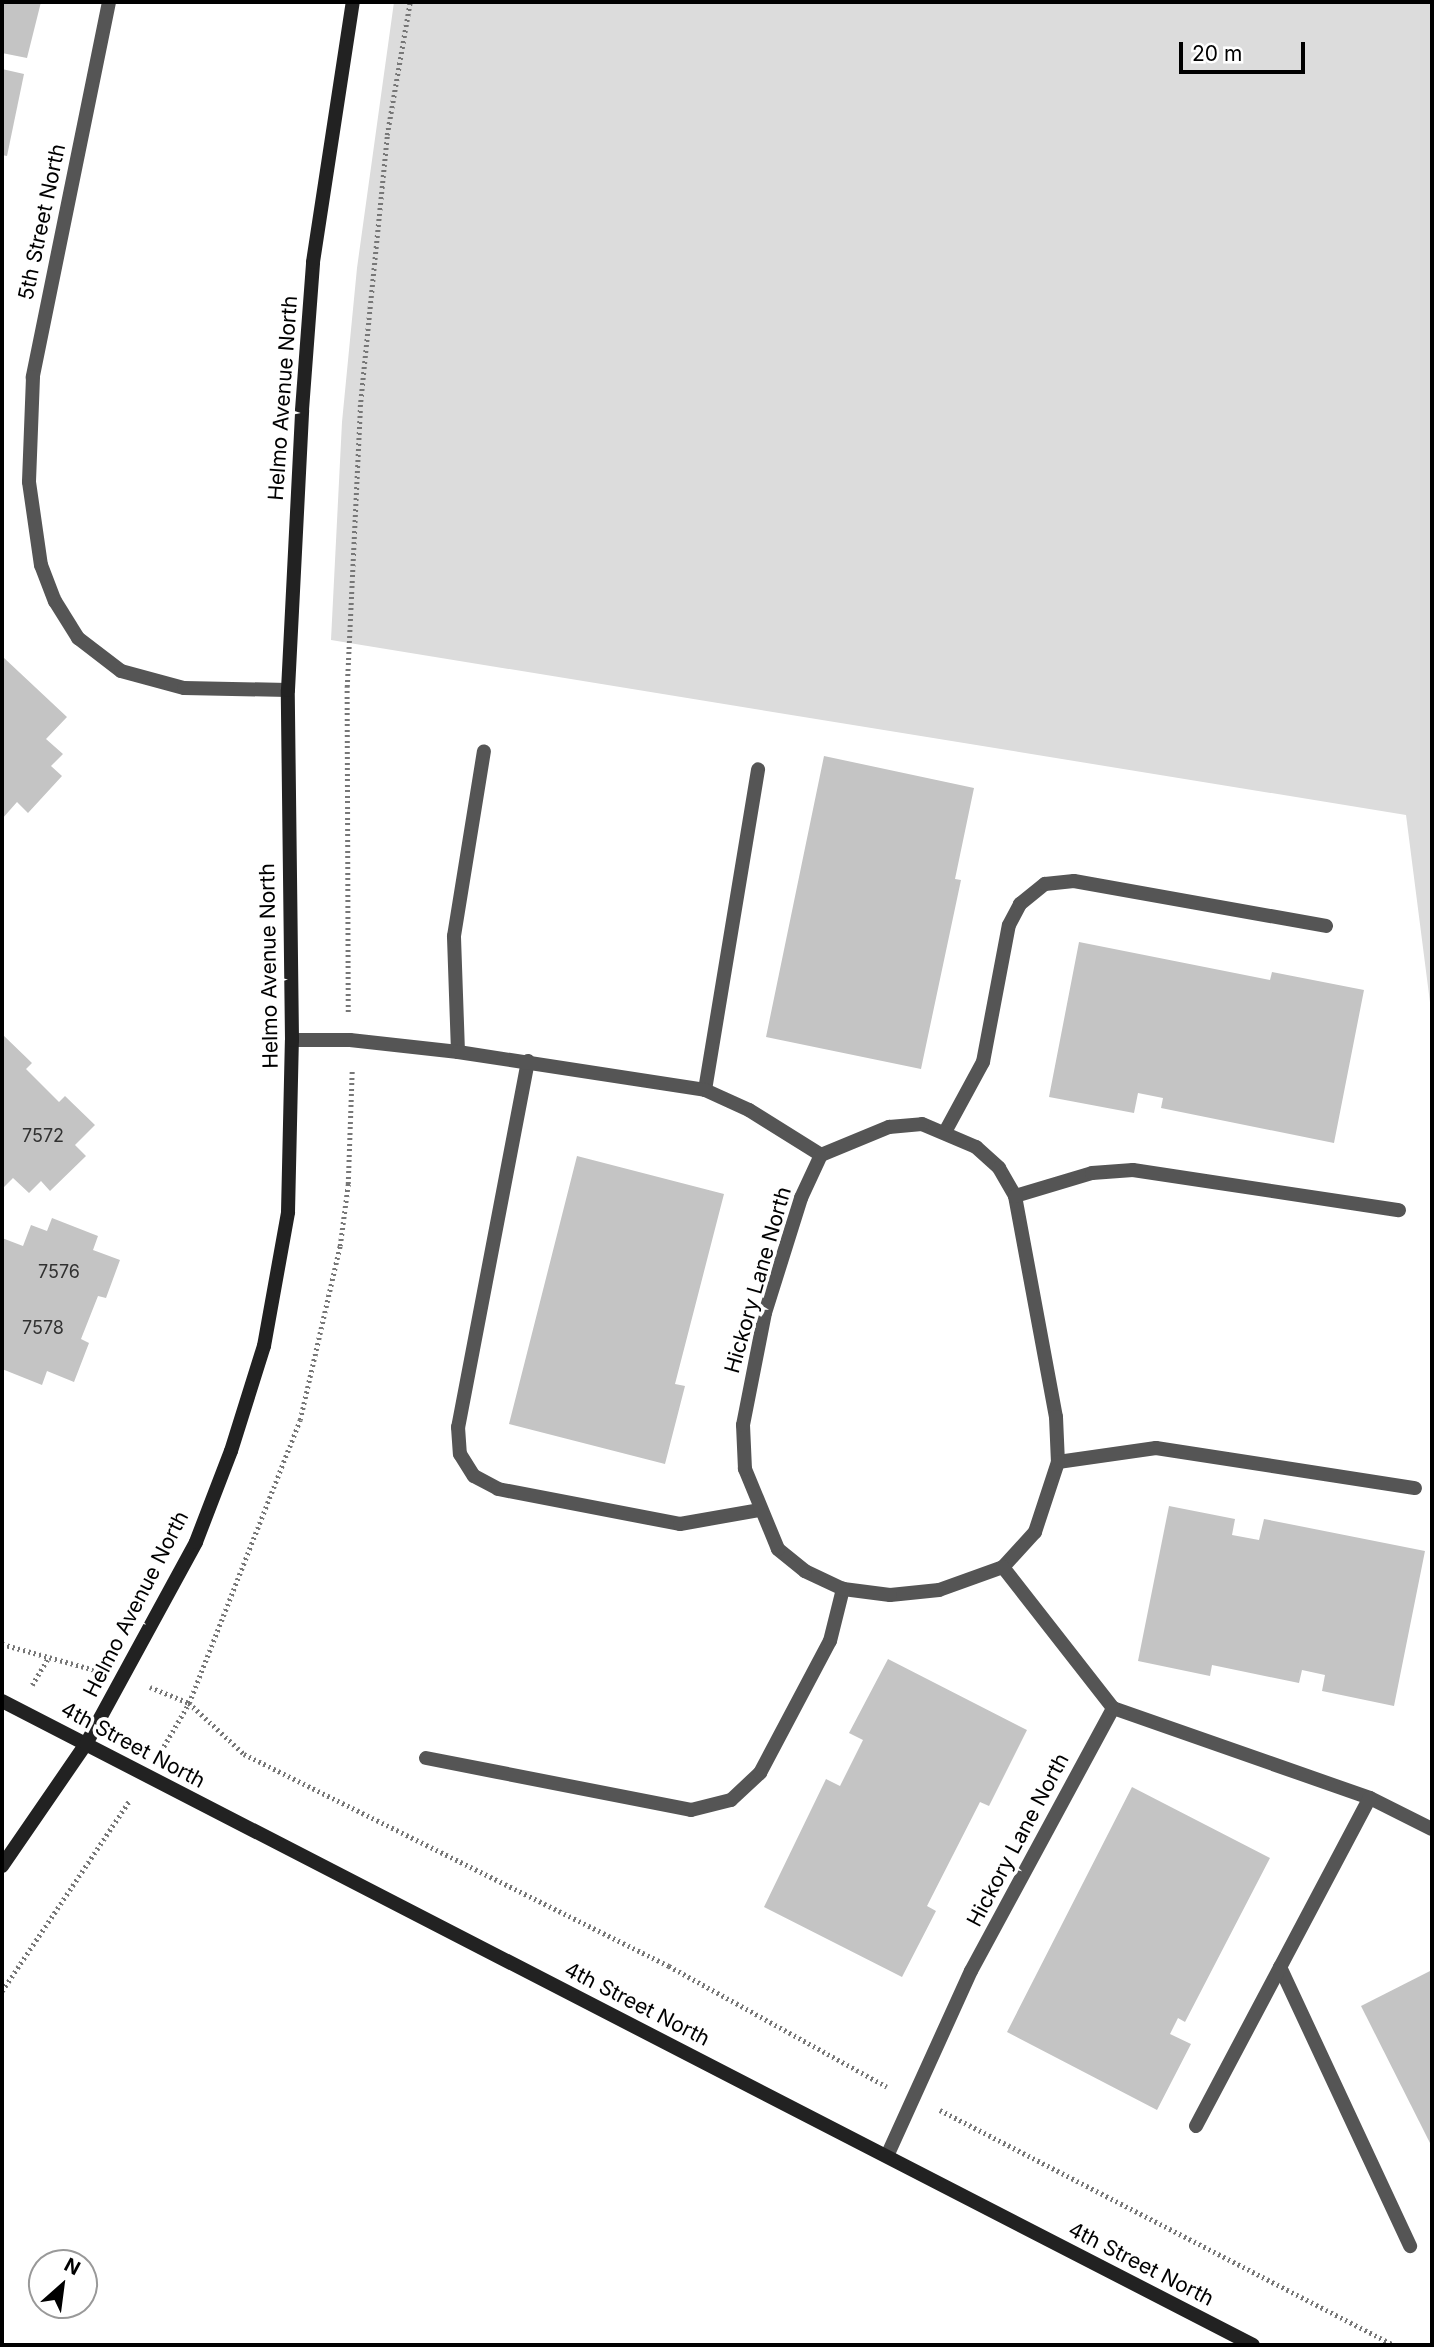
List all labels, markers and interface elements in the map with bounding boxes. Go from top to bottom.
scale bar [1182,28,1308,72]
text: 20 m [1192,41,1242,66]
street label: 5th Street North [13,142,71,302]
street label: Helmo Avenue North [263,295,303,501]
street label: Helmo Avenue North [255,863,283,1069]
house number: 7572 [22,1125,64,1147]
street label: Hickory Lane North [719,1184,797,1376]
house number: 7576 [38,1261,80,1283]
house number: 7578 [22,1317,64,1339]
street label: Helmo Avenue North [78,1507,194,1701]
street label: 4th Street North [57,1696,209,1794]
street label: Hickory Lane North [962,1749,1074,1931]
street label: 4th Street North [560,1956,714,2052]
street label: 4th Street North [1064,2216,1218,2312]
north arrow [28,2249,98,2319]
text: N [60,2253,84,2280]

